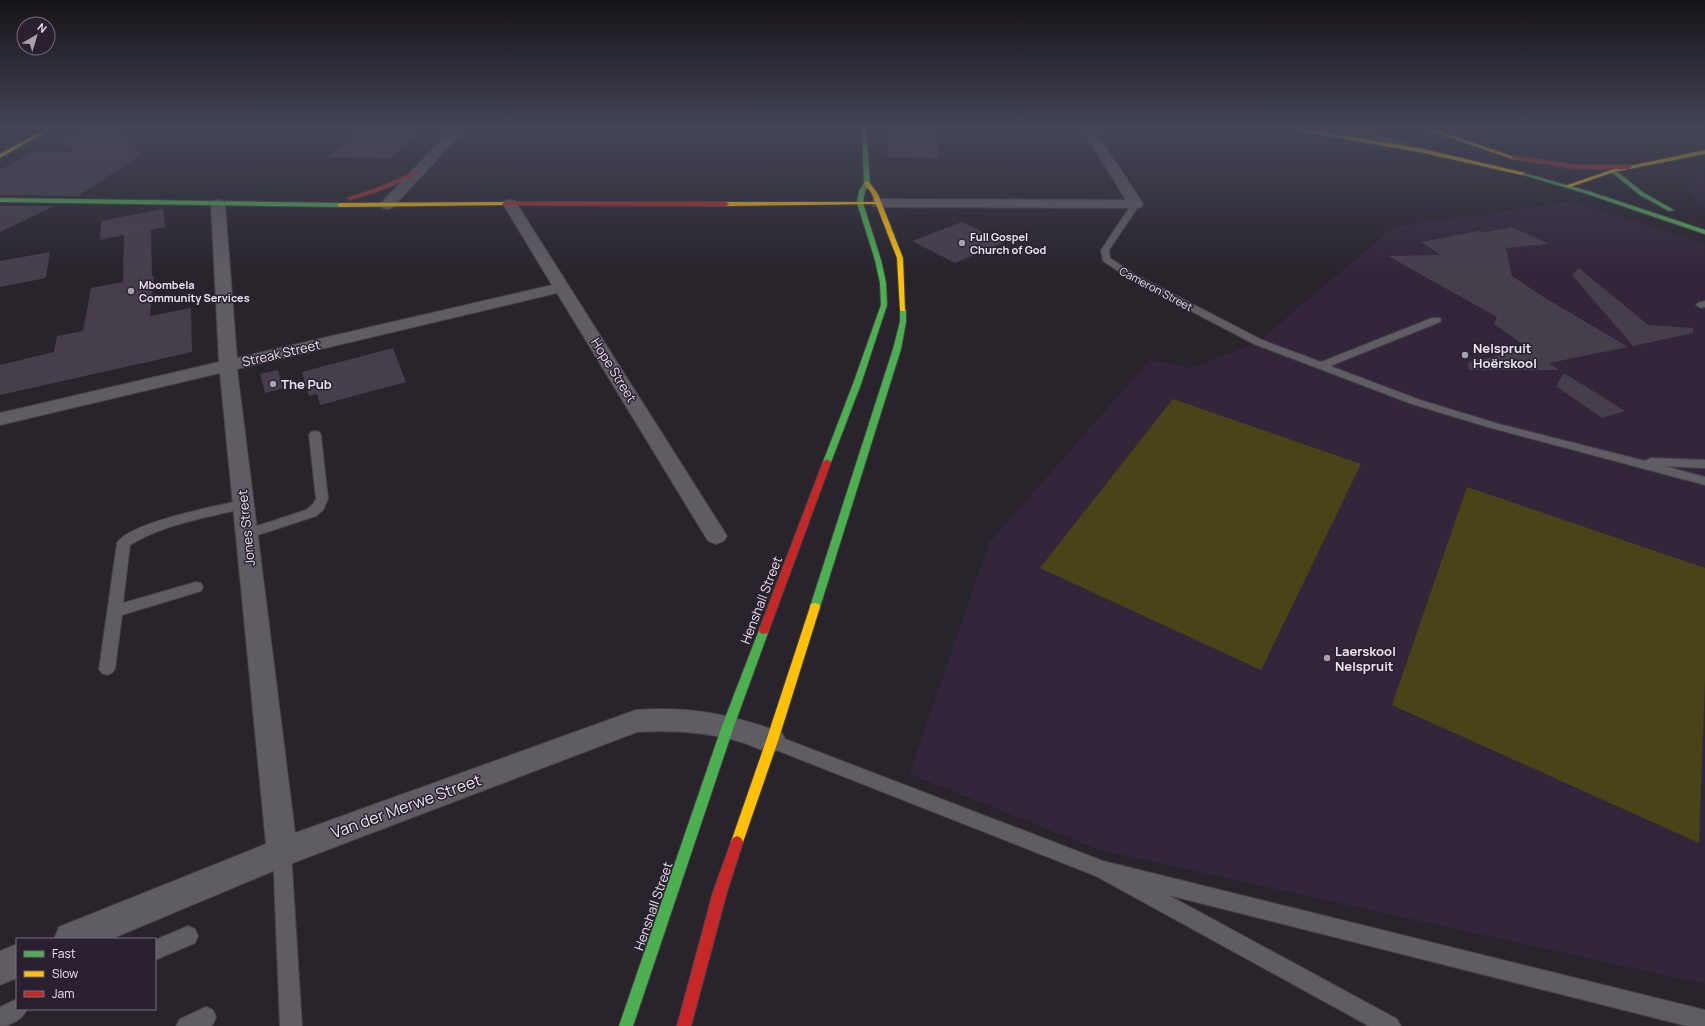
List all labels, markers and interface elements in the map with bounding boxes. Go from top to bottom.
north arrow [16,16,56,56]
text: N [35,19,50,36]
place label: Full Gospel Church of God [970,229,1047,257]
marker: Full Gospel Church of God [957,238,967,248]
street label: Cameron Street [1117,263,1196,314]
place label: Mbombela Community Services [139,277,250,305]
marker: Mbombela Community Services [126,286,136,296]
street label: Hope Street [587,334,641,406]
street label: Streak Street [240,335,322,371]
place label: Nelspruit Hoërskool [1473,339,1537,372]
marker: Nelspruit Hoërskool [1460,350,1470,360]
place label: The Pub [281,375,332,393]
marker: The Pub [268,379,278,389]
street label: Jones Street [233,489,259,567]
street label: Henshall Street [736,554,786,646]
place label: Laerskool Nelspruit [1335,642,1396,675]
marker: Laerskool Nelspruit [1322,653,1332,663]
street label: Van der Merwe Street [328,769,484,843]
street label: Henshall Street [629,859,677,953]
legend [16,938,156,1010]
text: Fast [52,945,76,962]
text: Slow [52,965,78,982]
text: Jam [52,985,74,1002]

